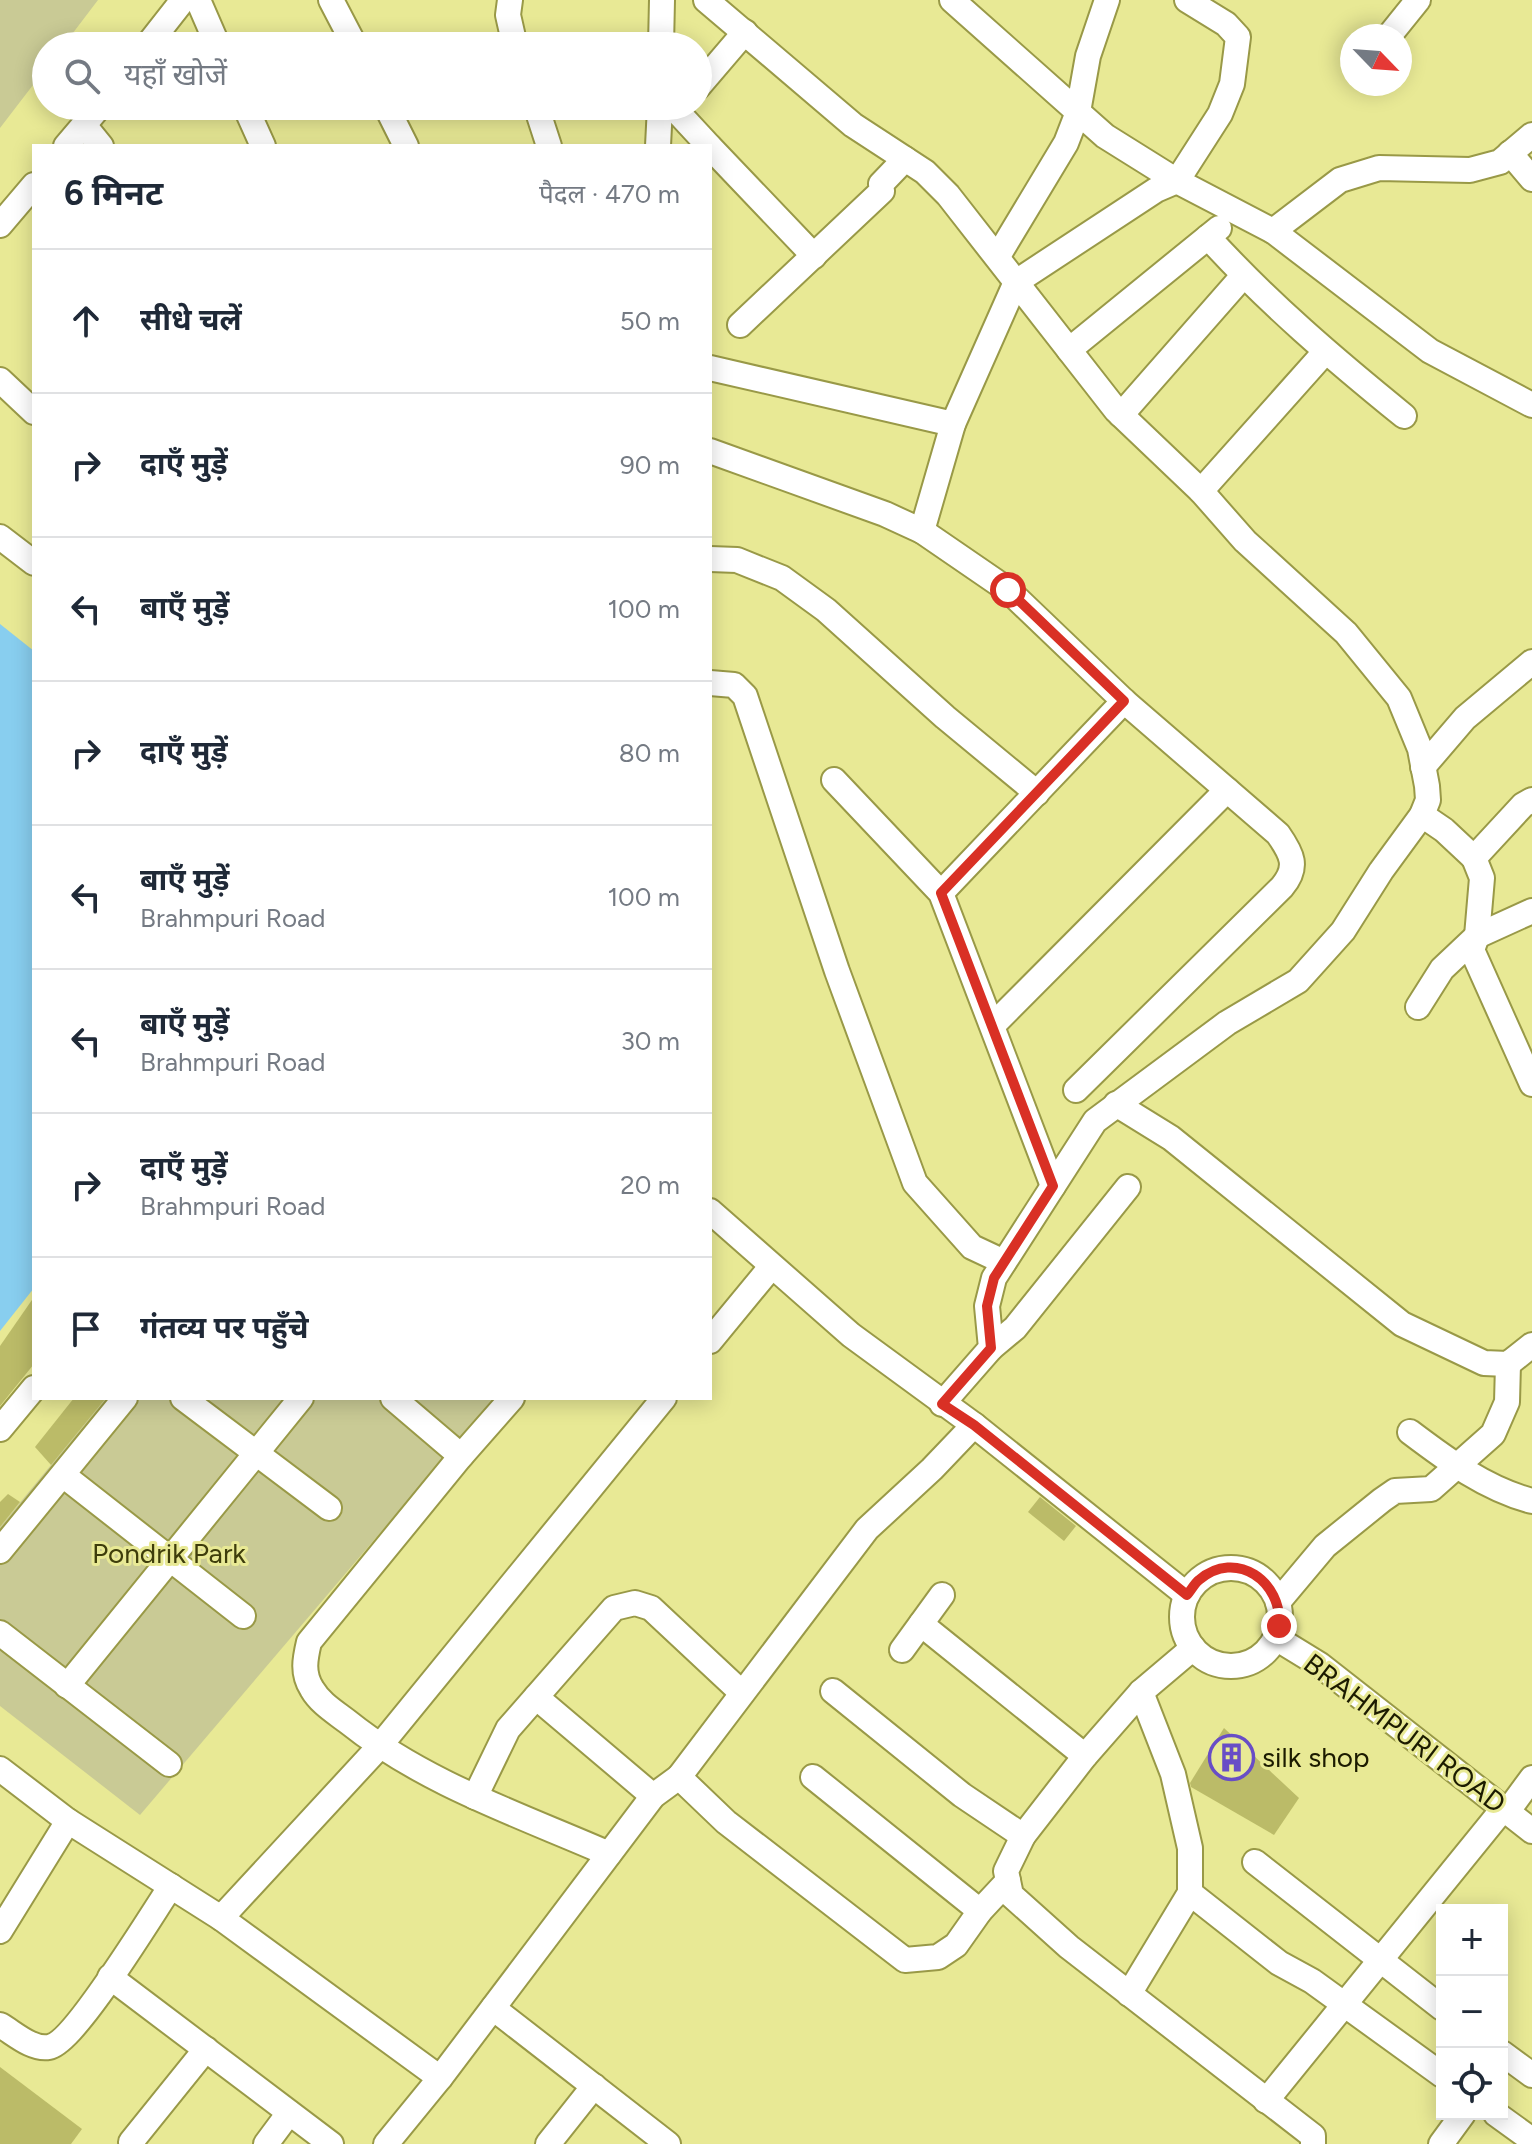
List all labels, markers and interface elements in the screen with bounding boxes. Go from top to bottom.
north arrow [1340,24,1412,96]
search box [32,32,712,120]
icon: search [60,54,104,98]
text: यहाँ खोजें [124,56,227,93]
text: 6 मिनट [64,173,163,214]
text: पैदल · 470 m [539,178,680,210]
icon: ahead [64,299,108,343]
text: सीधे चलें [140,301,242,338]
text: 50 m [620,305,680,337]
icon: right [64,443,108,487]
text: दाएँ मुड़ें [140,445,228,482]
text: 90 m [620,449,680,481]
route start [990,572,1026,608]
icon: left [64,587,108,631]
text: बाएँ मुड़ें [140,589,229,626]
text: 100 m [607,593,680,625]
icon: right [64,731,108,775]
text: दाएँ मुड़ें [140,733,228,770]
text: 80 m [619,737,680,769]
text: बाएँ मुड़ें [140,861,229,898]
icon: left [64,875,108,919]
text: 100 m [607,881,680,913]
text: Brahmpuri Road [140,902,326,934]
text: बाएँ मुड़ें [140,1005,229,1042]
icon: left [64,1019,108,1063]
text: 30 m [621,1025,680,1057]
text: Brahmpuri Road [140,1046,326,1078]
text: दाएँ मुड़ें [140,1149,228,1186]
icon: right [64,1163,108,1207]
text: 20 m [620,1169,680,1201]
text: Brahmpuri Road [140,1190,326,1222]
icon: arrive [64,1307,108,1351]
text: गंतव्य पर पहुँचे [140,1309,309,1346]
park label: Pondrik Park [92,1536,246,1570]
route end [1261,1608,1297,1644]
street label: BRAHMPURI ROAD [1297,1646,1513,1820]
building icon: silk shop [1207,1733,1255,1781]
place label: silk shop [1262,1740,1370,1774]
map controls [1436,1904,1508,2120]
button: + [1436,1904,1508,1976]
button: − [1436,1976,1508,2048]
button: locate [1436,2048,1508,2120]

